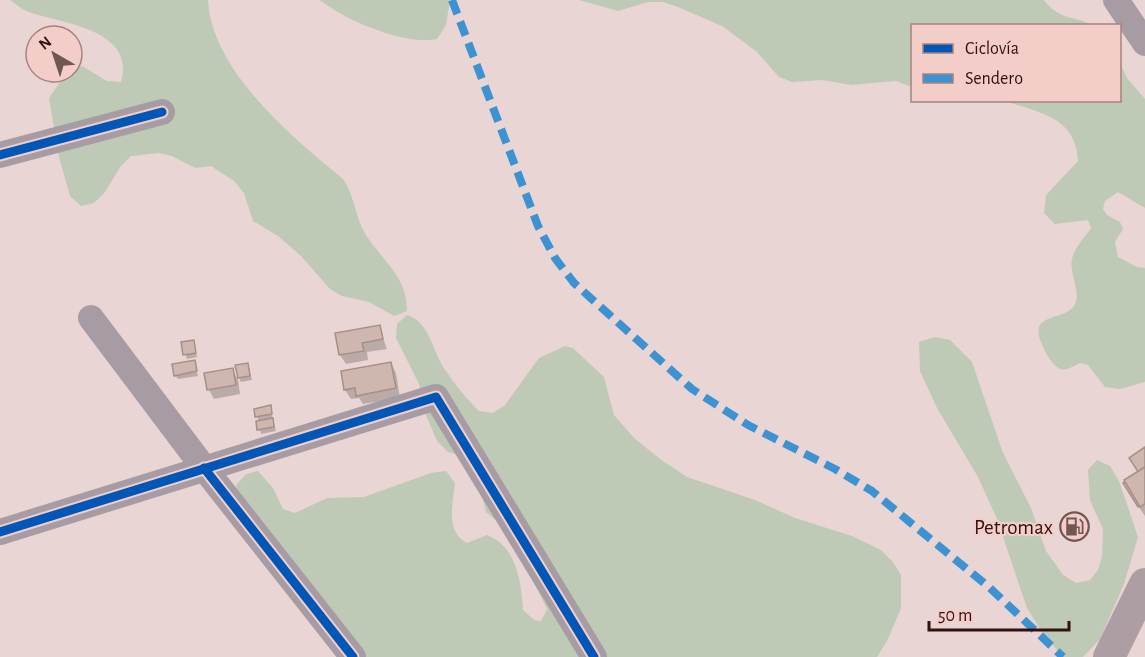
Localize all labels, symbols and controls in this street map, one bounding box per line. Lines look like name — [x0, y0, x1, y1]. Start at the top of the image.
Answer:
north arrow — [24, 24, 84, 84]
legend — [911, 24, 1121, 102]
text: N — [36, 33, 55, 53]
text: Ciclovía — [965, 40, 1019, 58]
text: Sendero — [965, 70, 1023, 88]
fuel station icon: Petromax — [1058, 511, 1090, 543]
place label: Petromax — [974, 517, 1053, 538]
scale bar — [929, 594, 1068, 632]
text: 50 m — [938, 607, 972, 625]

